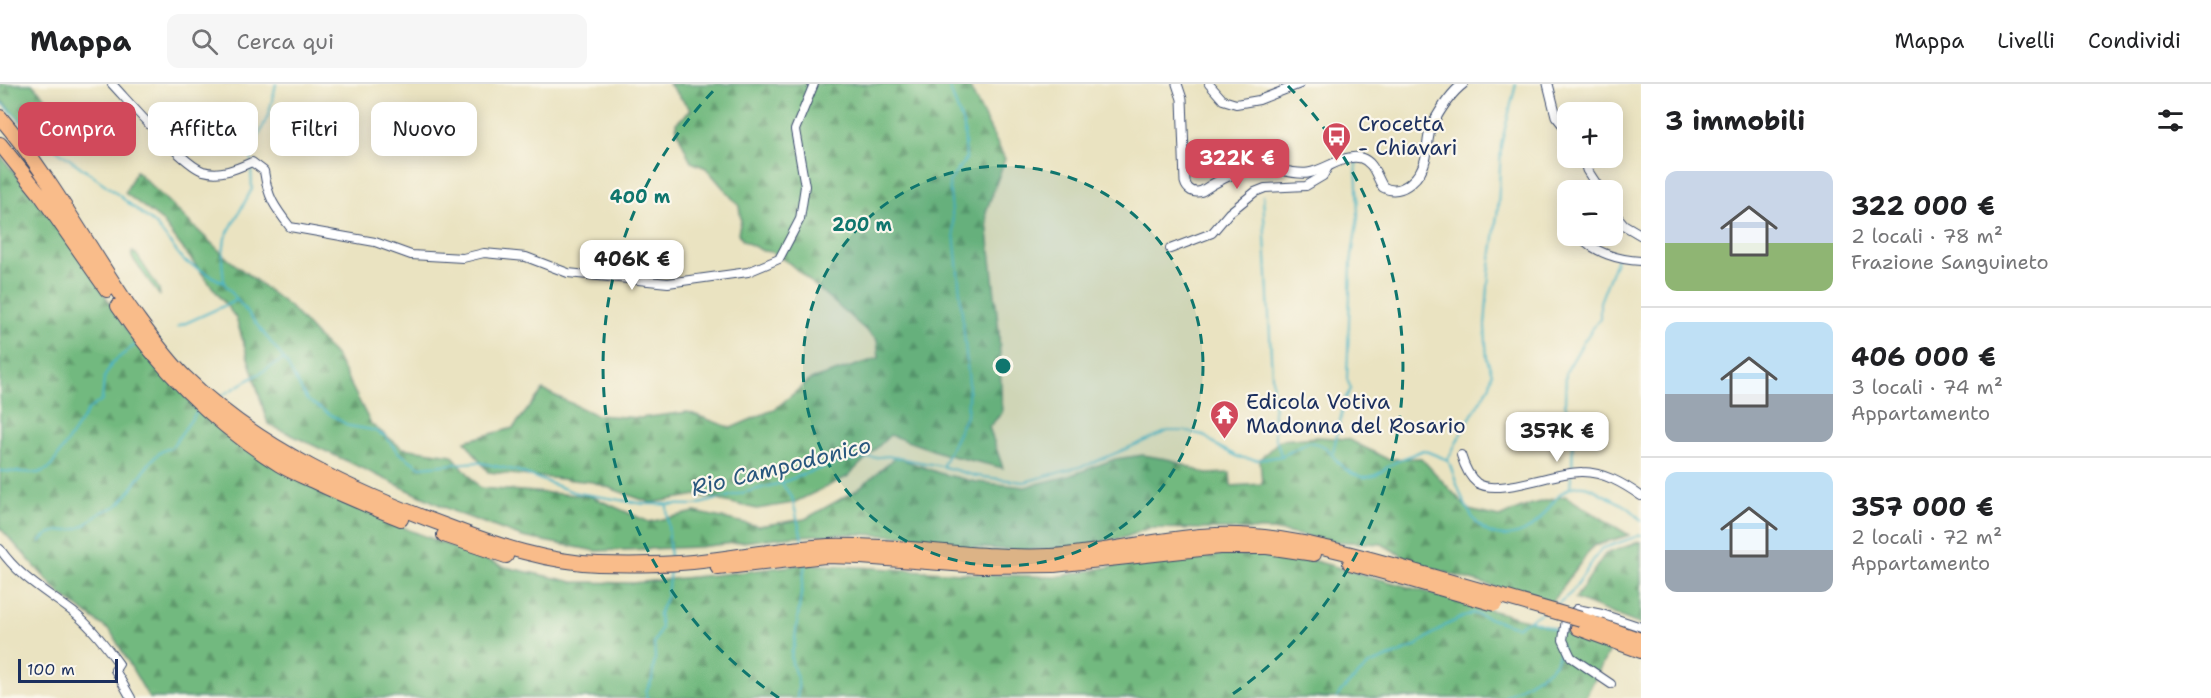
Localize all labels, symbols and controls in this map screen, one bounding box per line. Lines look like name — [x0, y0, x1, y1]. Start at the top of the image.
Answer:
search box — [167, 14, 587, 68]
text: Mappa — [30, 22, 131, 60]
icon: search — [188, 25, 221, 58]
text: Cerca qui — [236, 27, 334, 56]
text: Mappa — [1894, 27, 1964, 55]
text: Livelli — [1997, 27, 2055, 55]
text: Condividi — [2088, 27, 2181, 55]
chip: Compra — [18, 102, 136, 156]
chip: Affitta — [148, 102, 258, 156]
chip: Filtri — [270, 102, 359, 156]
chip: Nuovo — [371, 102, 477, 156]
map controls — [1557, 102, 1623, 246]
button: + — [1557, 102, 1623, 168]
text: 3 immobili — [1665, 103, 1805, 138]
icon: filters — [2154, 104, 2187, 137]
place label: Crocetta - Chiavari — [1358, 110, 1457, 162]
bus stop icon: Crocetta - Chiavari — [1321, 120, 1353, 162]
pin: 322K € — [1188, 139, 1286, 190]
text: 322K € — [1199, 145, 1275, 171]
button: − — [1557, 180, 1623, 246]
text: 400 m — [610, 185, 671, 209]
text: 322 000 € — [1851, 188, 1995, 223]
icon: home — [1713, 195, 1785, 267]
text: 200 m — [832, 213, 893, 237]
text: 2 locali · 78 m² — [1851, 223, 2003, 249]
pin: 406K € — [583, 240, 681, 291]
text: 406K € — [594, 246, 670, 272]
text: Frazione Sanguineto — [1851, 249, 2049, 275]
text: 406 000 € — [1851, 339, 1996, 374]
icon: home — [1713, 346, 1785, 418]
centre of rings — [993, 356, 1013, 376]
text: 3 locali · 74 m² — [1851, 374, 2003, 400]
place label: Edicola Votiva Madonna del Rosario — [1246, 388, 1466, 440]
temple icon: Edicola Votiva Madonna del Rosario — [1209, 398, 1241, 440]
text: Appartamento — [1851, 400, 1990, 426]
pin: 357K € — [1508, 412, 1606, 463]
text: 357K € — [1520, 418, 1594, 444]
water label: Rio Campodonico — [688, 430, 874, 503]
text: 357 000 € — [1851, 489, 1994, 524]
icon: home — [1713, 496, 1785, 568]
text: 2 locali · 72 m² — [1851, 524, 2002, 550]
text: Appartamento — [1851, 550, 1990, 576]
scale bar — [18, 656, 118, 684]
text: 100 m — [27, 659, 75, 680]

